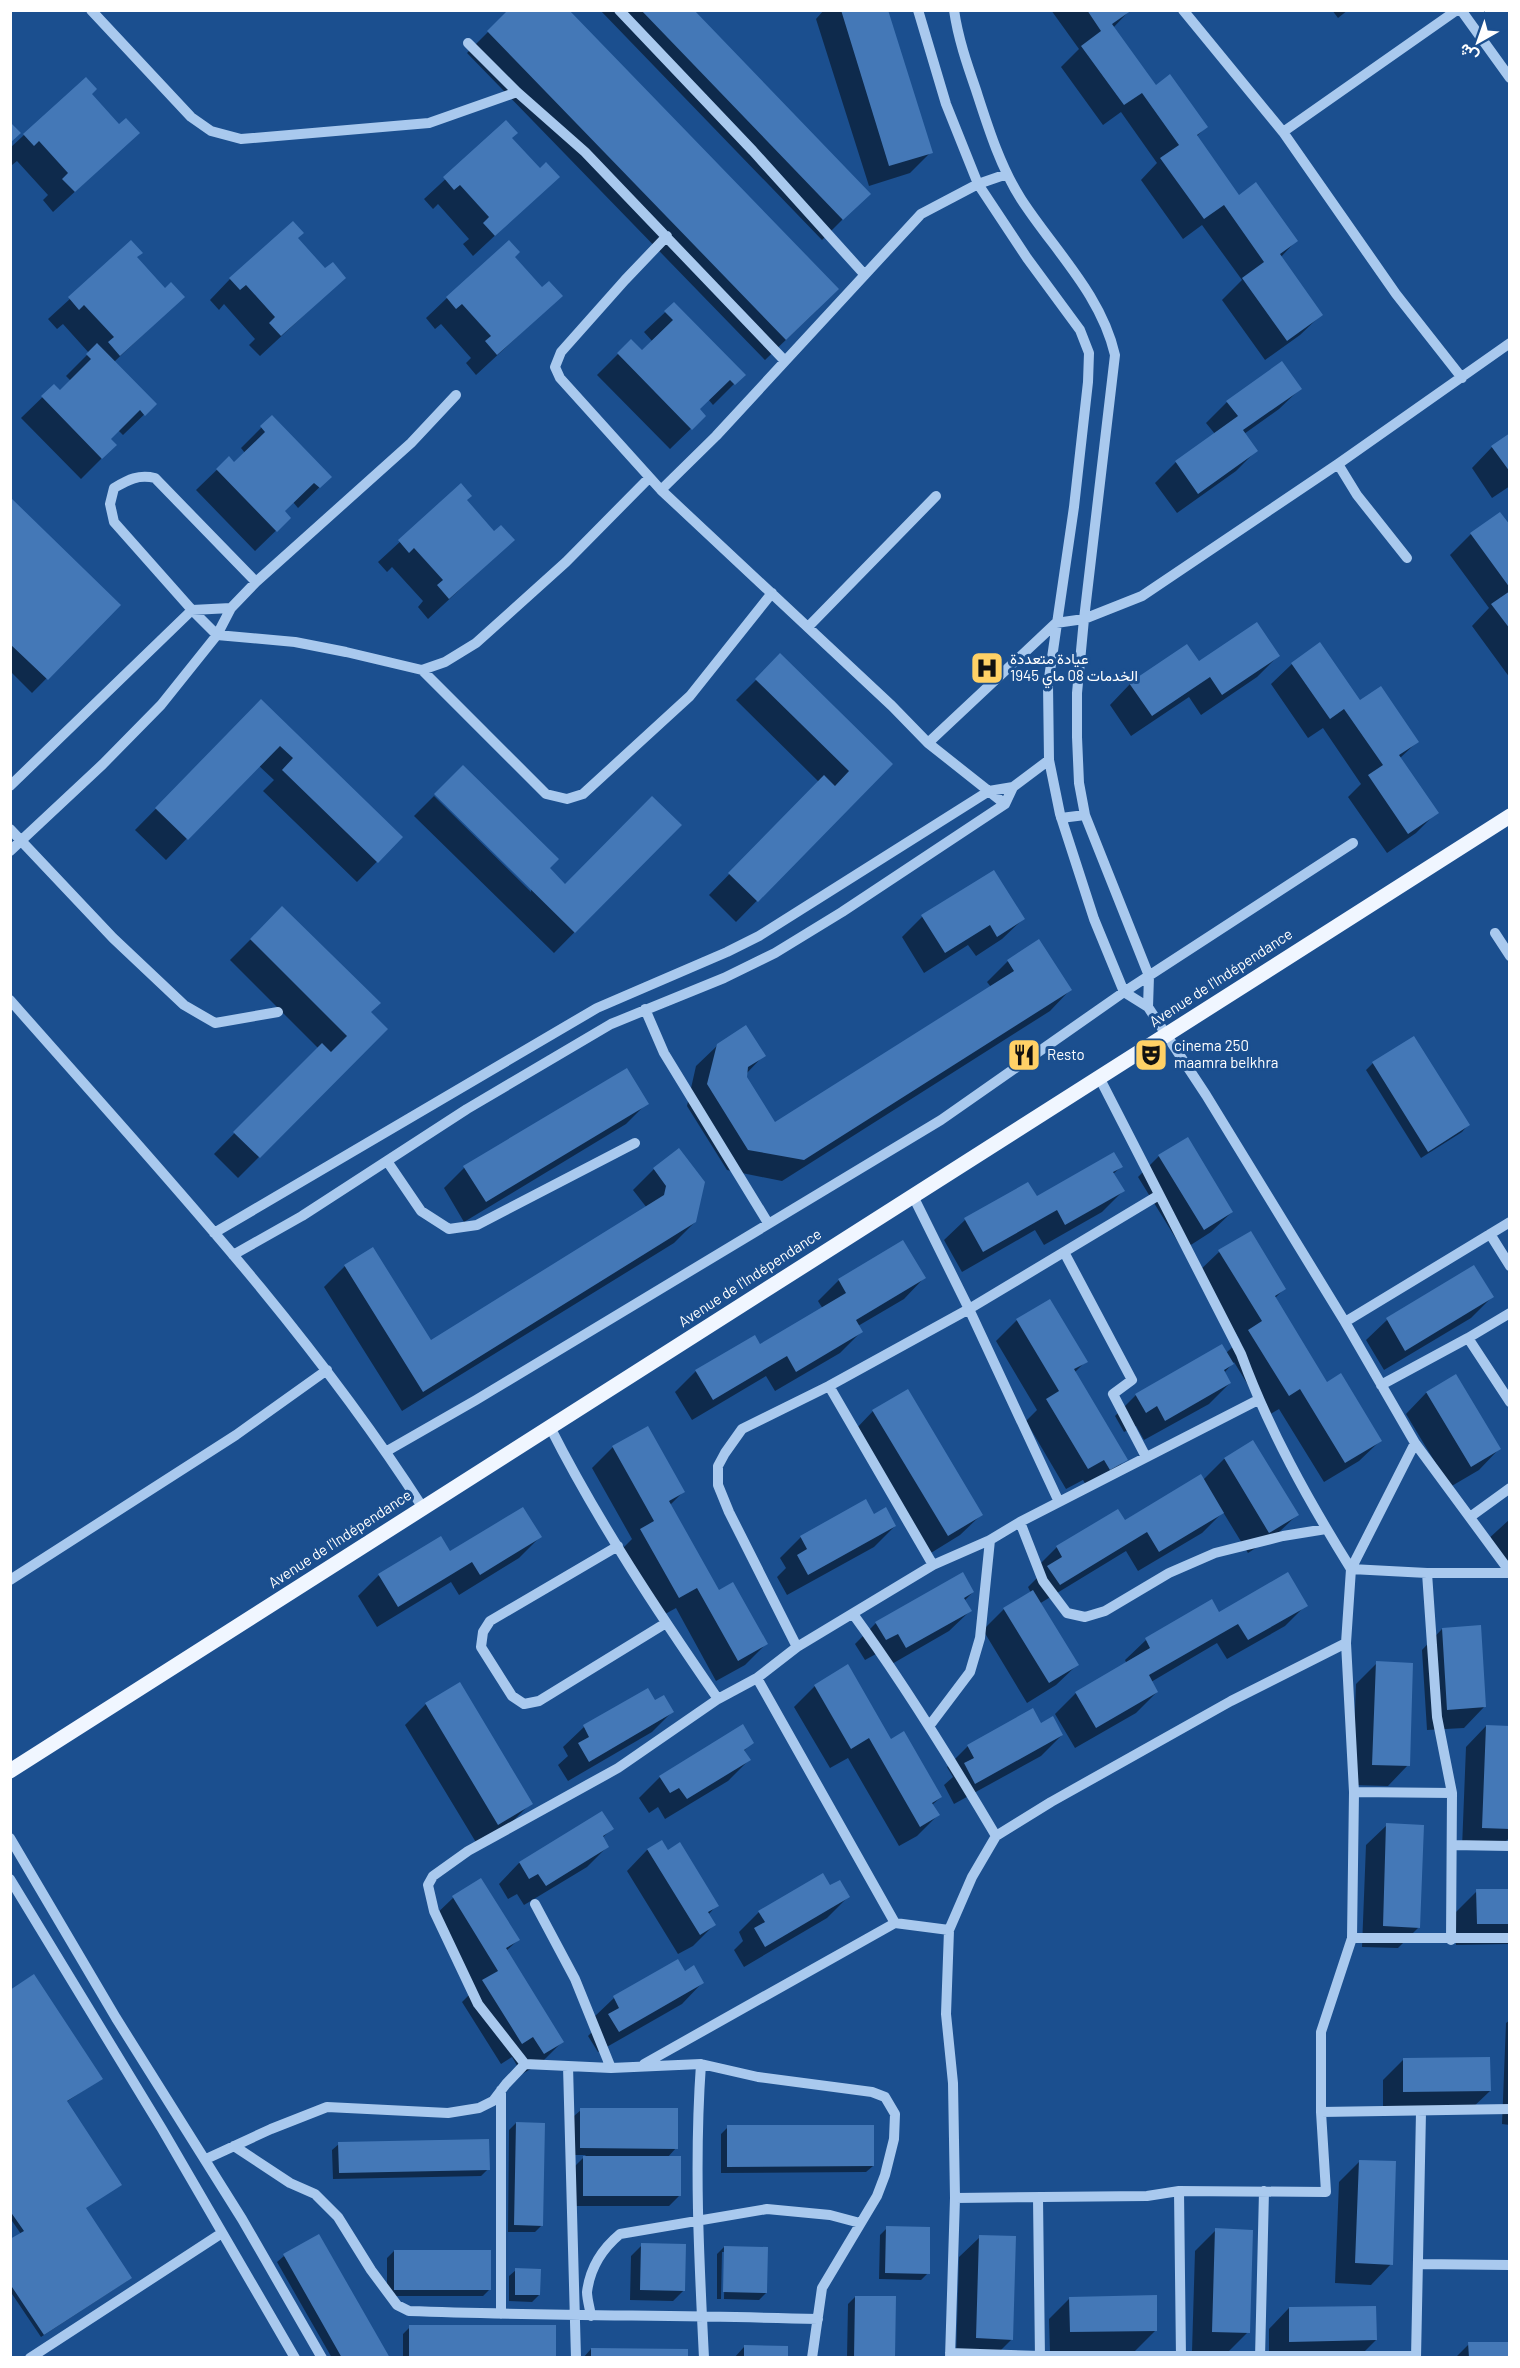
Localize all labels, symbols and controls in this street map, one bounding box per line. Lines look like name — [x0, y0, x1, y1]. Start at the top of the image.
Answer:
north arrow — [1448, 12, 1508, 72]
text: ش — [1455, 40, 1482, 67]
place label: عيادة متعددة الخدمات 08 ماي 1945 — [1010, 649, 1138, 689]
hospital icon: عيادة متعددة الخدمات 08 ماي 1945 — [969, 650, 1005, 686]
street label: Avenue de l'Indépendance — [1145, 924, 1295, 1030]
place label: cinema 250 maamra belkhra — [1174, 1036, 1278, 1071]
restaurant icon: Resto — [1006, 1037, 1042, 1073]
theatre icon: cinema 250 maamra belkhra — [1133, 1037, 1169, 1073]
place label: Resto — [1047, 1045, 1085, 1063]
street label: Avenue de l'Indépendance — [674, 1224, 824, 1330]
street label: Avenue de l'Indépendance — [264, 1485, 414, 1591]

